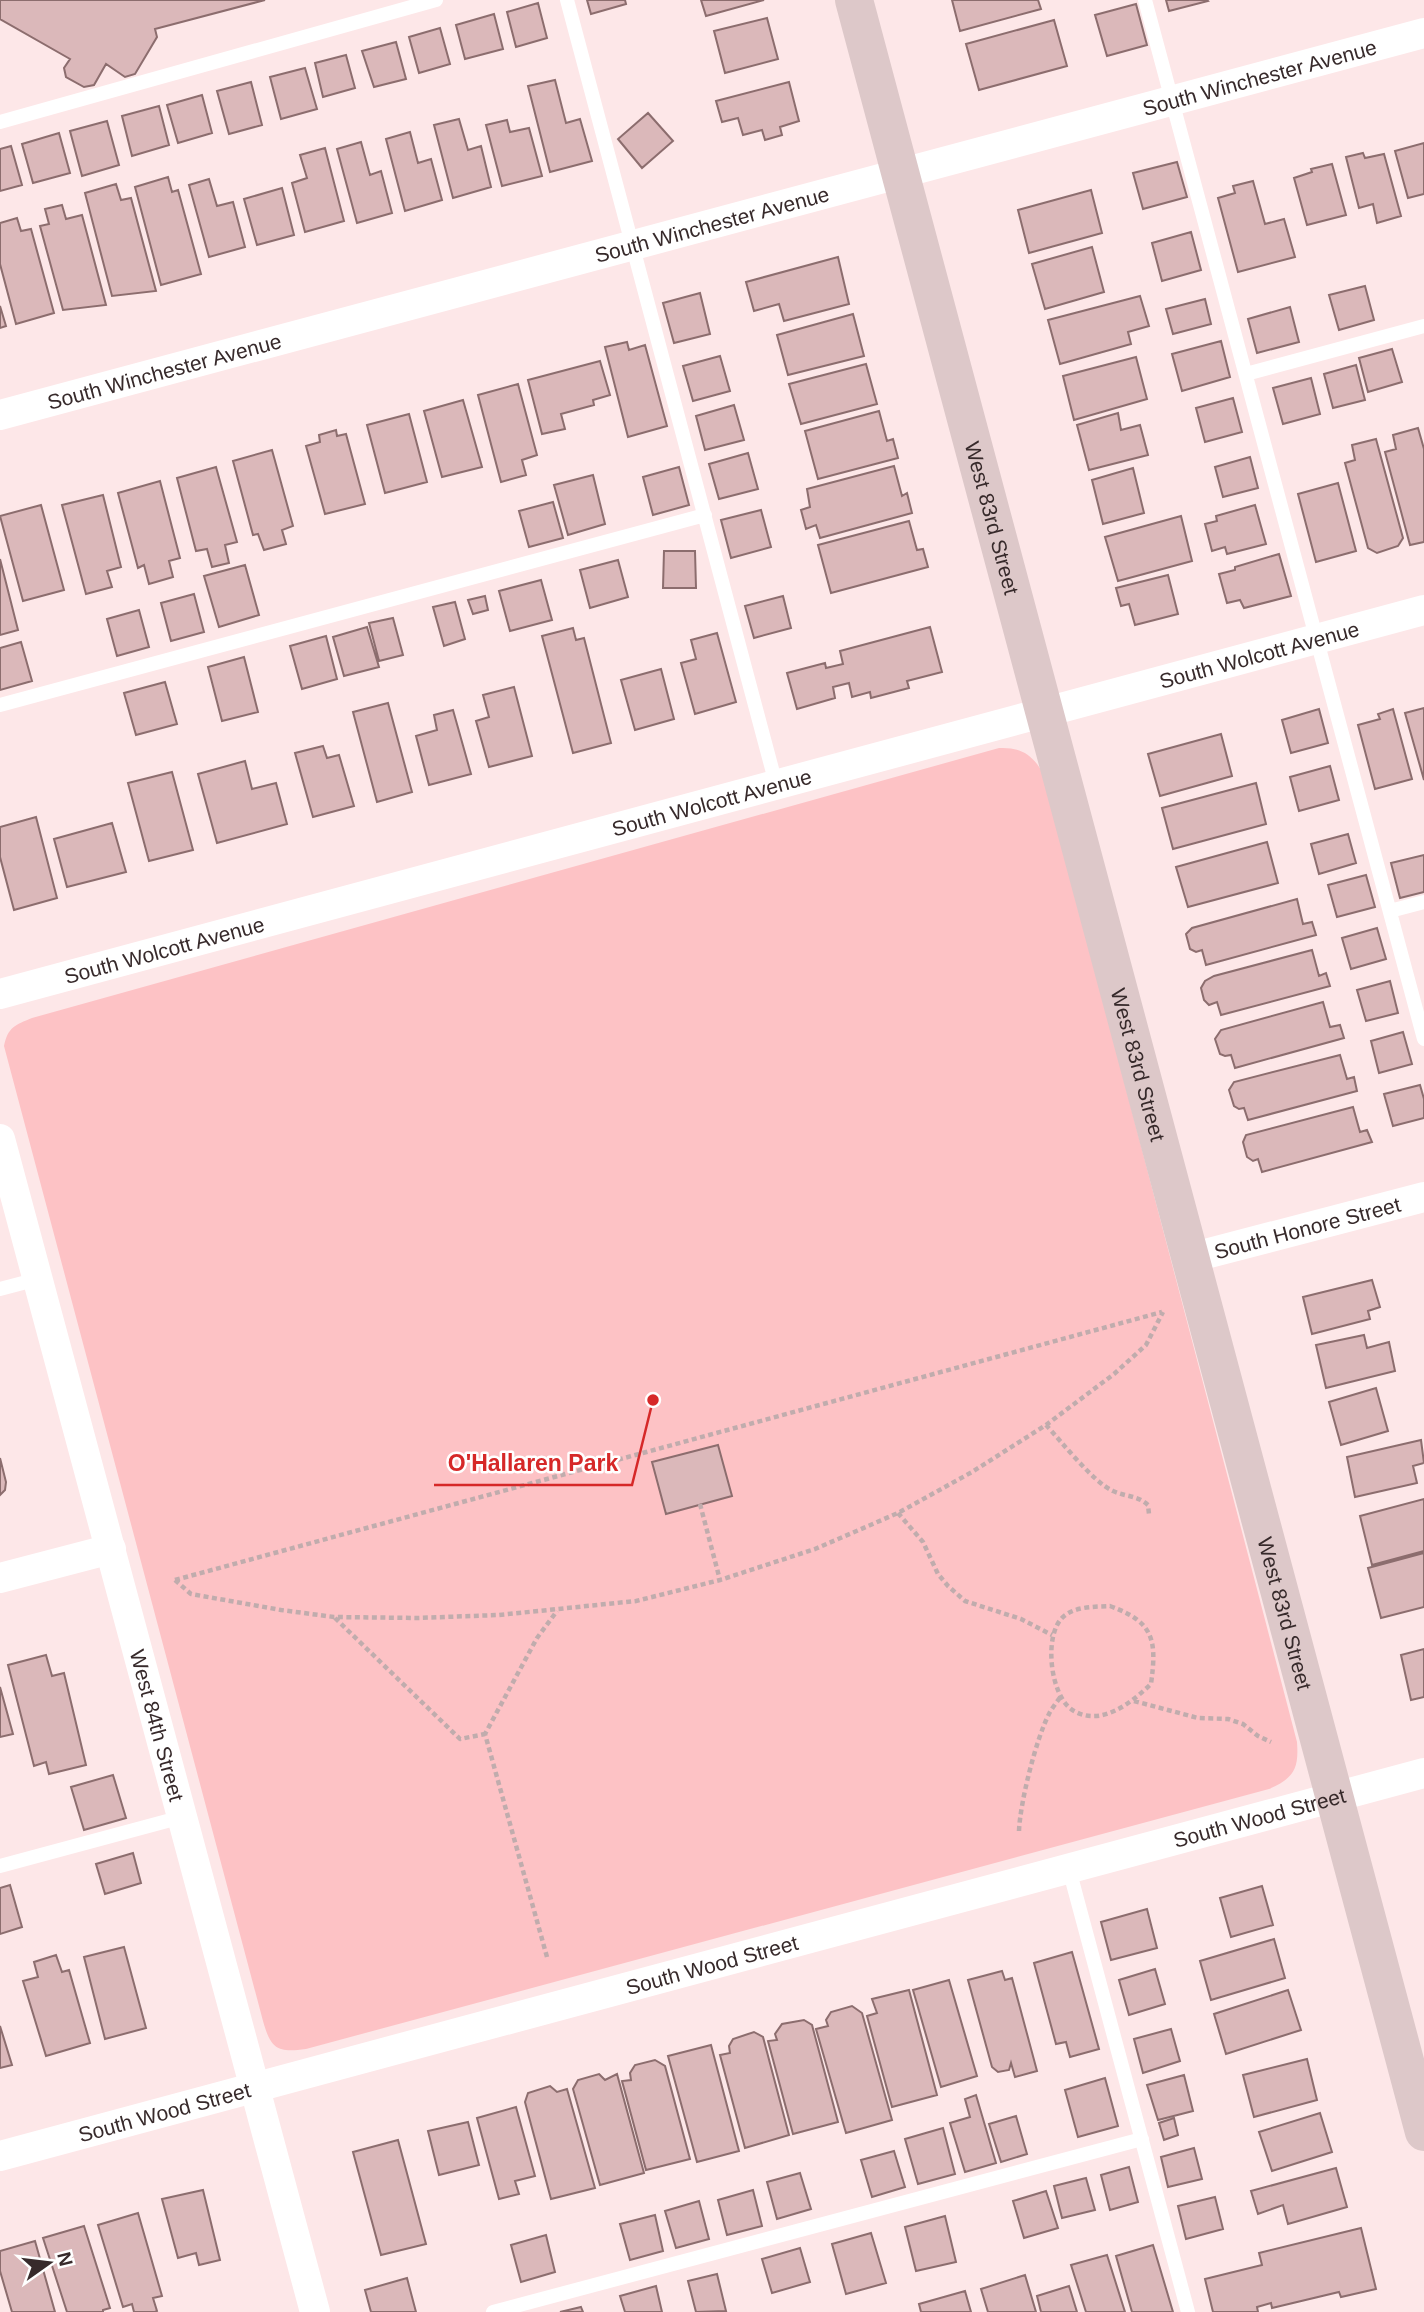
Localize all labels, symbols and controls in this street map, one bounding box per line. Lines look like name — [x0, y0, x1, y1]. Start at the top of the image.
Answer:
street label: South Winchester Avenue — [1140, 35, 1379, 120]
street label: South Winchester Avenue — [592, 182, 831, 266]
street label: South Winchester Avenue — [45, 329, 284, 413]
street label: West 83rd Street — [961, 439, 1024, 597]
street label: South Wolcott Avenue — [1157, 617, 1361, 692]
street label: South Wolcott Avenue — [609, 764, 814, 840]
street label: South Wolcott Avenue — [62, 912, 267, 988]
street label: West 83rd Street — [1107, 986, 1170, 1144]
street label: South Honore Street — [1211, 1192, 1403, 1263]
callout: O'Hallaren Park — [434, 1441, 632, 1485]
text: O'Hallaren Park — [448, 1450, 618, 1476]
street label: West 83rd Street — [1254, 1534, 1317, 1692]
street label: West 84th Street — [126, 1647, 189, 1804]
street label: South Wood Street — [1171, 1783, 1348, 1851]
street label: South Wood Street — [623, 1930, 800, 1999]
street label: South Wood Street — [76, 2078, 253, 2146]
north arrow — [14, 2228, 84, 2298]
text: N — [53, 2250, 77, 2268]

